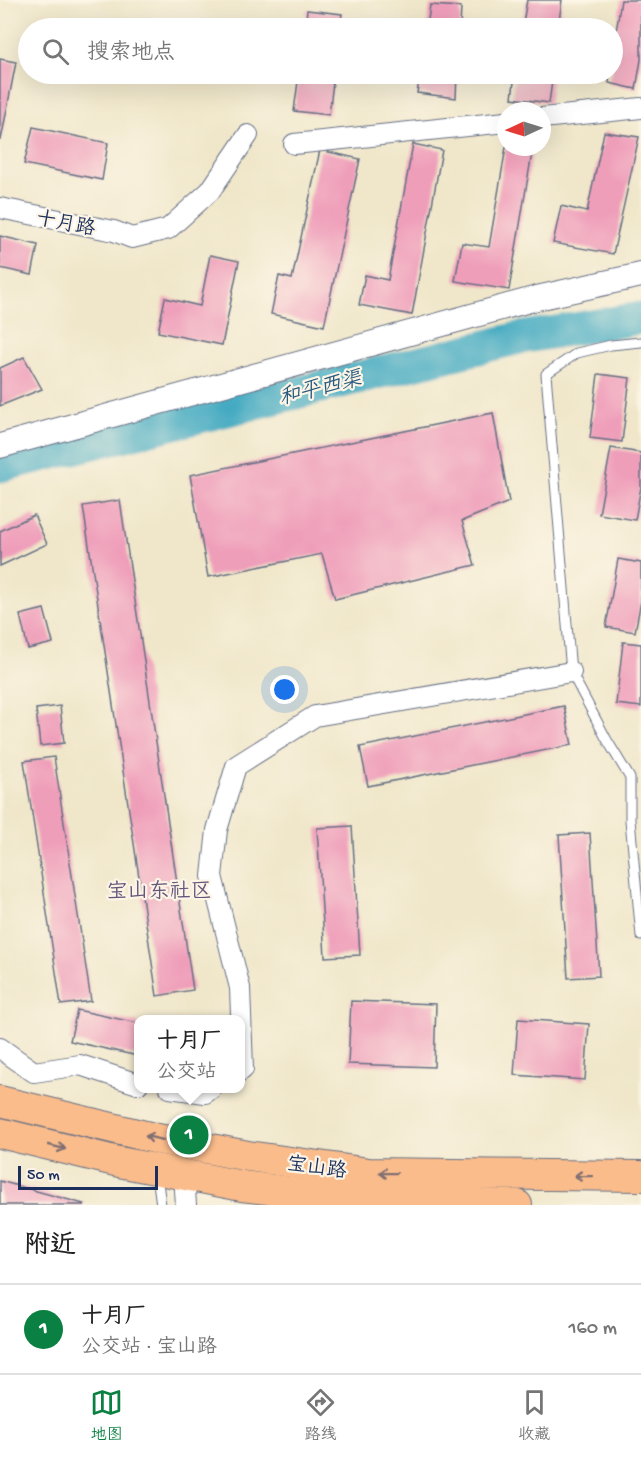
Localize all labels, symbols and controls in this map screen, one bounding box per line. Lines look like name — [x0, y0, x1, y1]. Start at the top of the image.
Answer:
search box — [18, 18, 623, 84]
icon: search — [39, 35, 72, 68]
text: 搜索地点 — [87, 41, 175, 67]
north arrow — [497, 102, 551, 156]
street label: 十月路 — [34, 206, 98, 243]
water label: 和平西渠 — [277, 367, 367, 413]
your location — [270, 675, 299, 704]
district label: 宝山东社区 — [107, 879, 212, 906]
popup — [134, 1015, 245, 1093]
text: 十月厂 — [156, 1030, 223, 1056]
text: 公交站 — [156, 1062, 216, 1085]
pin: 1 — [170, 1112, 208, 1158]
one-way arrow — [144, 1131, 163, 1143]
one-way arrow — [47, 1142, 66, 1154]
street label: 宝山路 — [285, 1152, 349, 1185]
scale bar — [18, 1163, 158, 1190]
text: 50 m — [27, 1167, 60, 1186]
one-way arrow — [378, 1168, 398, 1179]
one-way arrow — [573, 1170, 593, 1182]
text: 附近 — [24, 1232, 76, 1263]
text: 十月厂 — [81, 1305, 147, 1331]
text: 1 — [39, 1318, 48, 1341]
text: 160 m — [568, 1318, 617, 1341]
text: 公交站 · 宝山路 — [81, 1337, 217, 1360]
tab: 地图 — [90, 1386, 123, 1446]
tab: 路线 — [304, 1386, 337, 1446]
tab: 收藏 — [518, 1386, 551, 1446]

